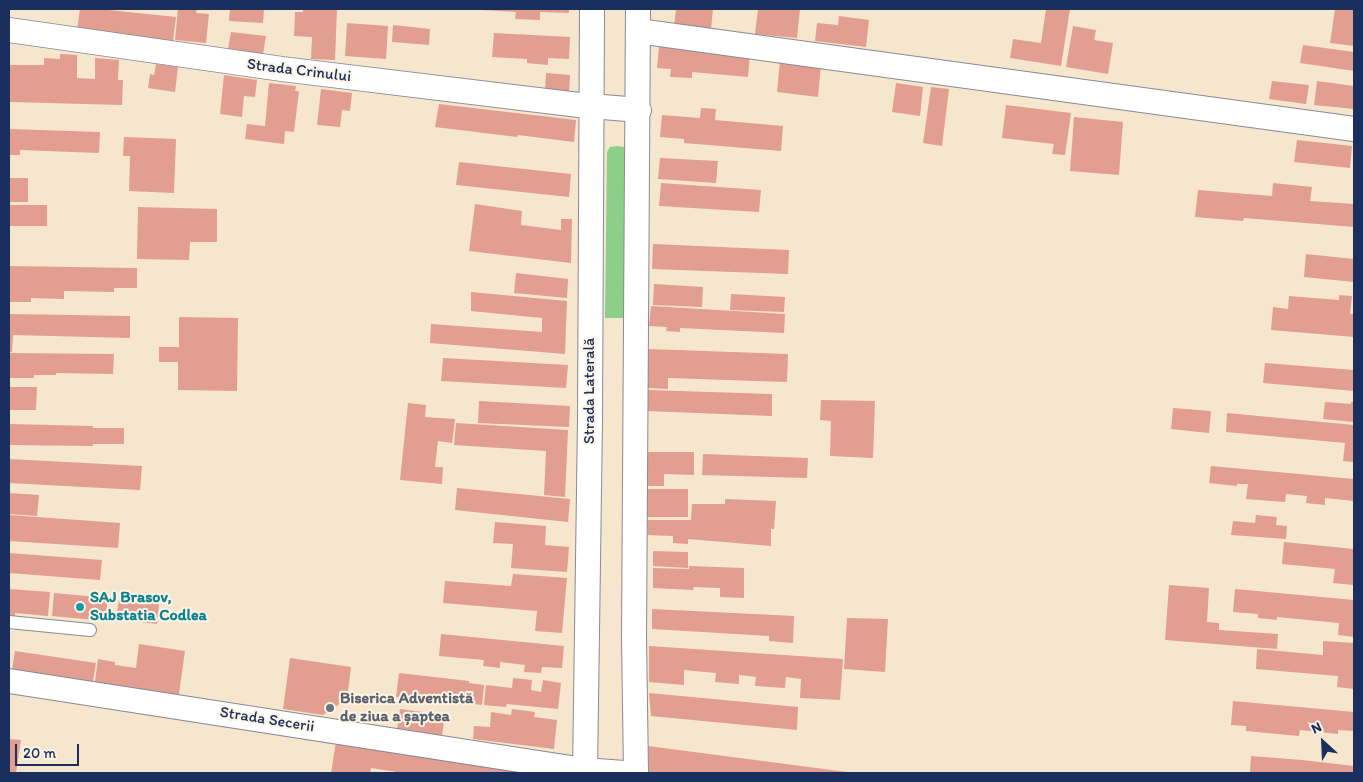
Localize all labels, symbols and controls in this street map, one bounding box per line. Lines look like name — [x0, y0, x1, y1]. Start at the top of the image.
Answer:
street label: Strada Crinului — [246, 55, 352, 87]
street label: Strada Laterală — [580, 338, 600, 444]
place label: SAJ Brasov, Substatia Codlea — [90, 588, 207, 626]
marker: SAJ Brasov, Substatia Codlea — [74, 601, 86, 613]
place label: Biserica Adventistă de ziua a șaptea — [340, 689, 473, 727]
marker: Biserica Adventistă de ziua a șaptea — [324, 702, 336, 714]
street label: Strada Secerii — [218, 703, 316, 737]
north arrow — [1298, 717, 1348, 767]
text: N — [1309, 718, 1324, 738]
scale bar — [18, 734, 81, 766]
text: 20 m — [23, 744, 56, 762]

